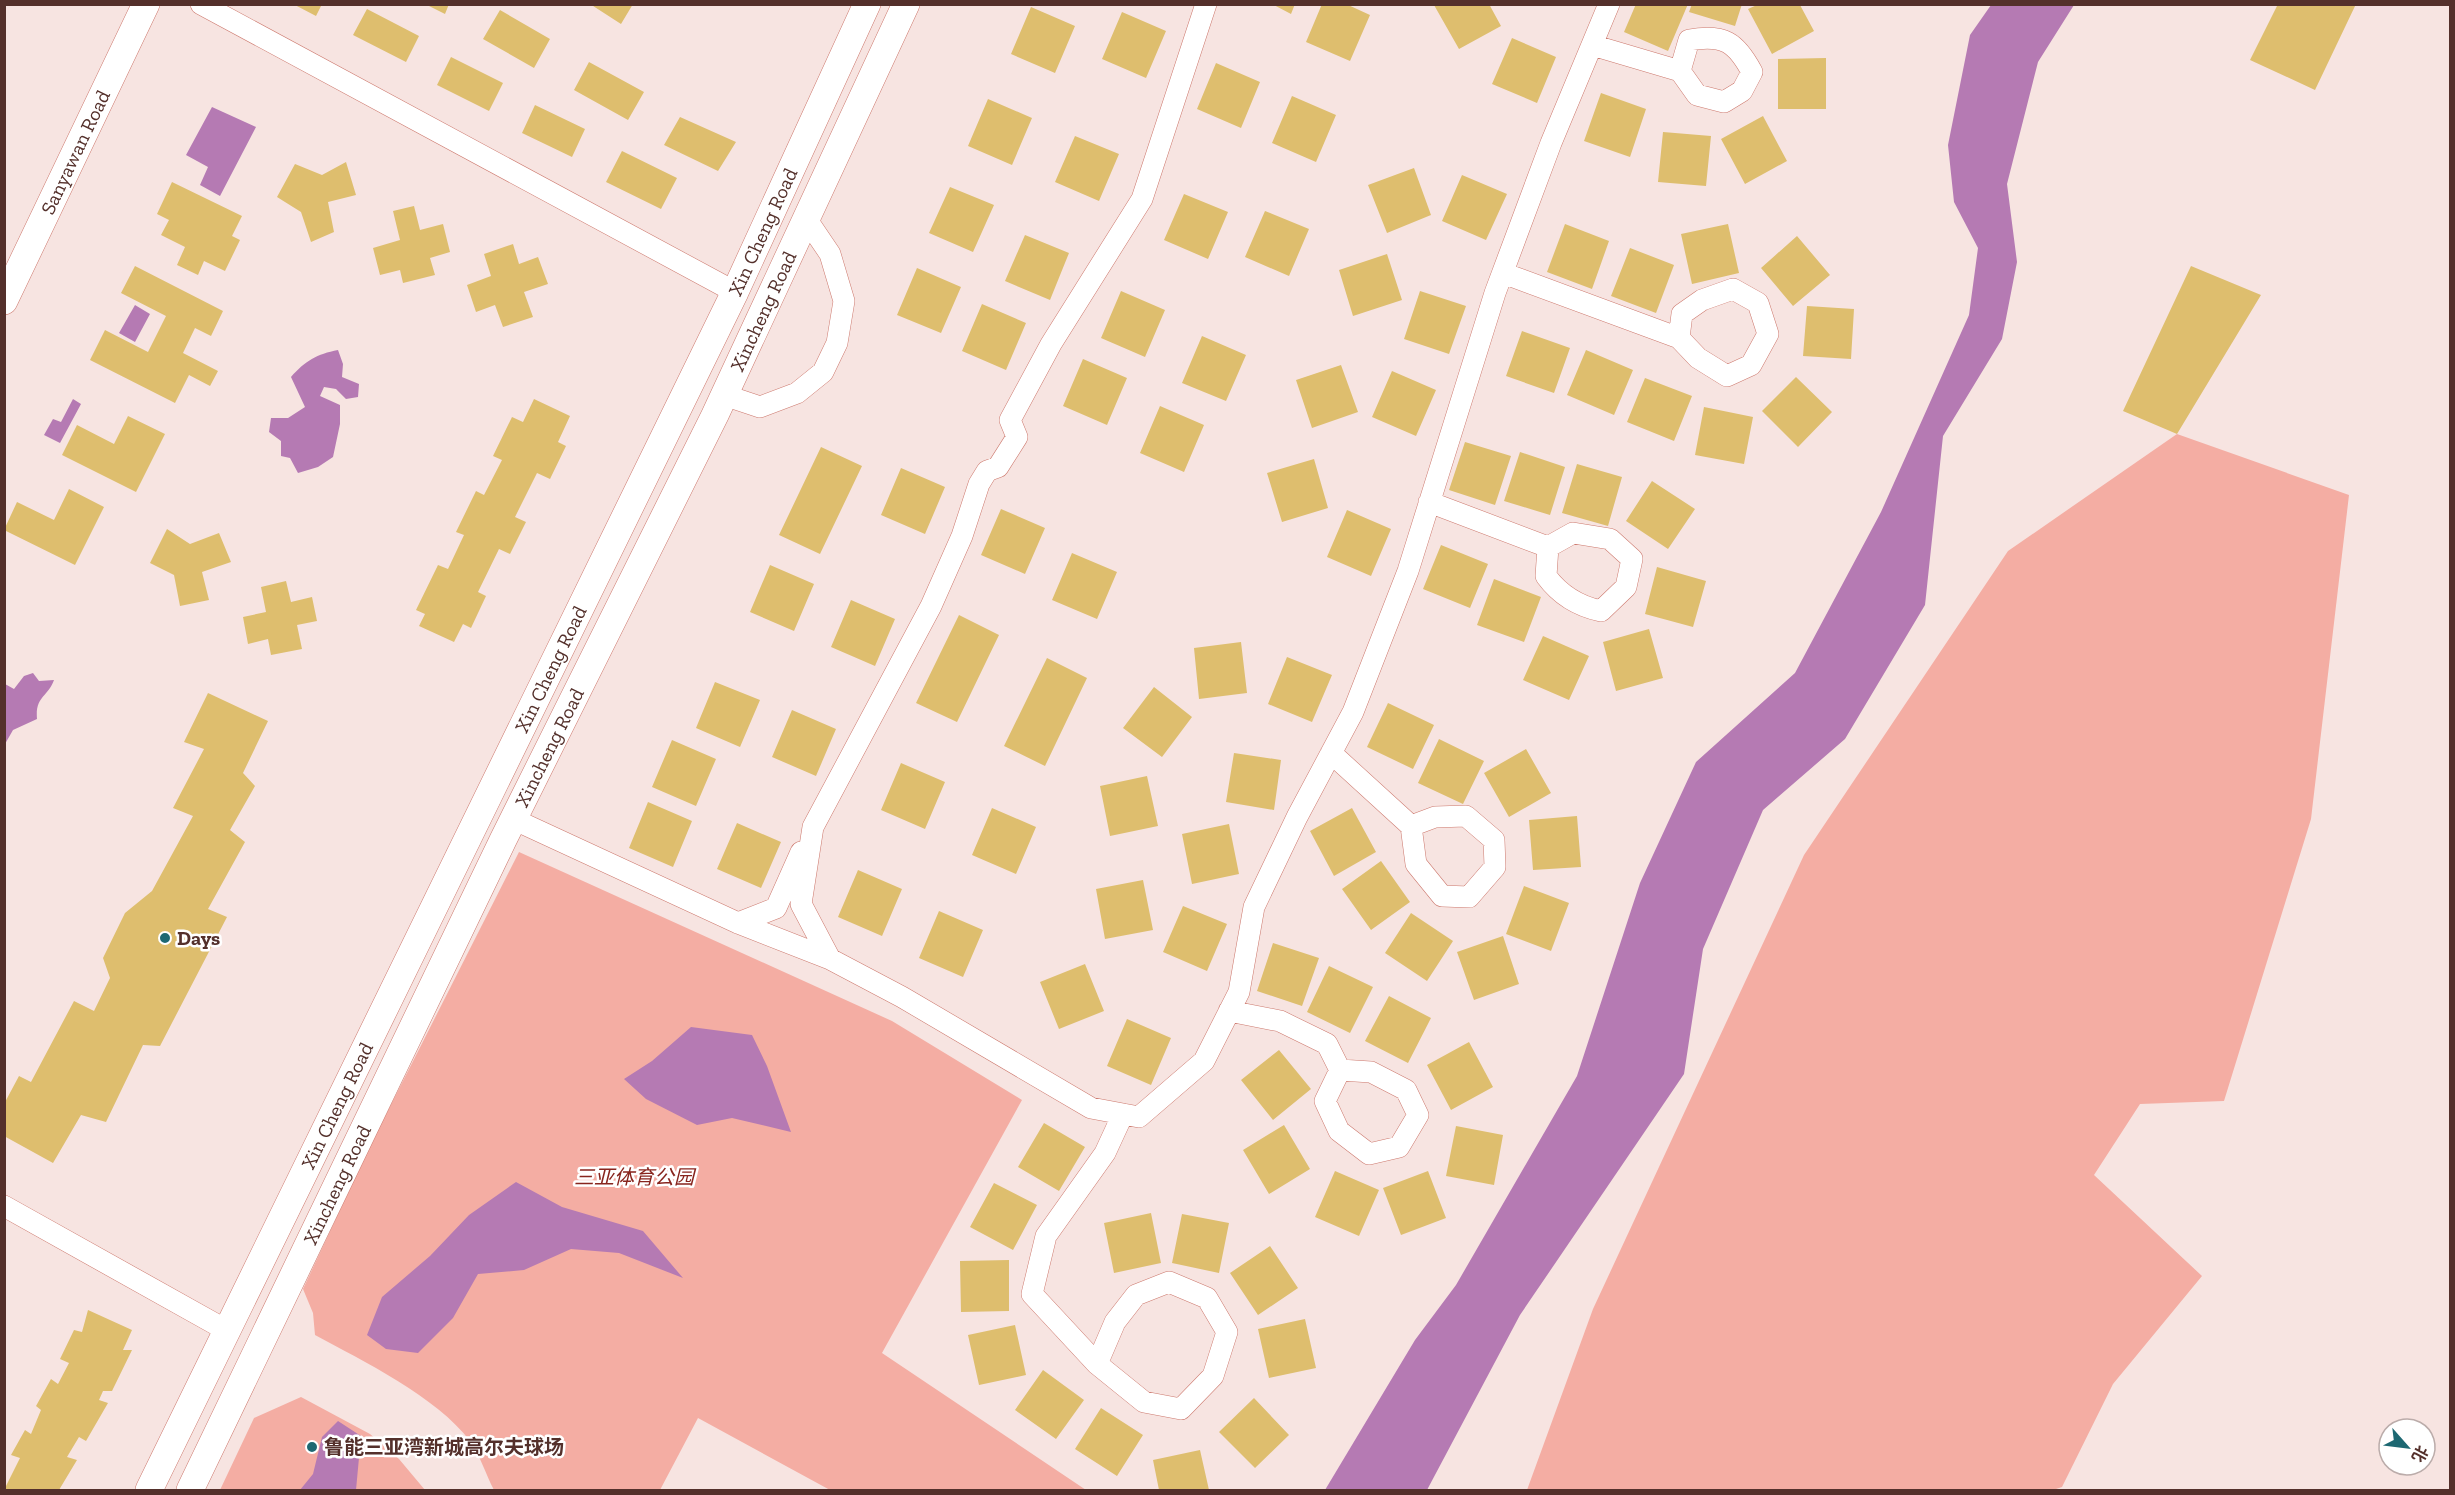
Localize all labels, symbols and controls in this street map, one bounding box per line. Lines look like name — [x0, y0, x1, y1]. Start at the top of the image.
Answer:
street label: Sanyawan Road — [35, 86, 115, 218]
street label: Xin Cheng Road — [723, 164, 802, 299]
street label: Xincheng Road — [725, 247, 802, 375]
street label: Xin Cheng Road — [510, 602, 592, 736]
street label: Xincheng Road — [510, 684, 589, 811]
place label: Days — [177, 926, 220, 950]
marker: Days — [158, 931, 172, 945]
street label: Xin Cheng Road — [296, 1038, 378, 1173]
street label: Xincheng Road — [298, 1121, 376, 1248]
park label: 三亚体育公园 — [574, 1165, 697, 1189]
north arrow — [2377, 1417, 2437, 1477]
place label: 鲁能三亚湾新城高尔夫球场 — [324, 1435, 564, 1459]
marker: 鲁能三亚湾新城高尔夫球场 — [305, 1440, 319, 1454]
text: 北 — [2408, 1442, 2432, 1465]

